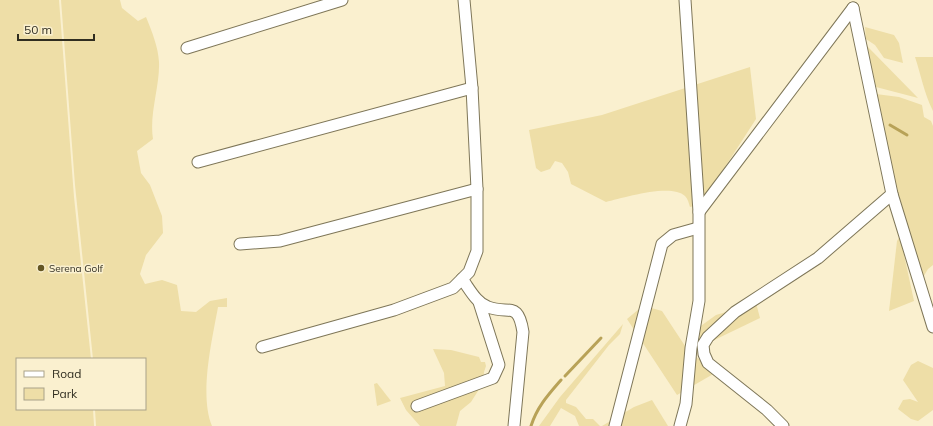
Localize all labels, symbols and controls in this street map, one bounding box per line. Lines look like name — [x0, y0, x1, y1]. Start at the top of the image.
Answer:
scale bar — [18, 16, 94, 42]
text: 50 m — [24, 22, 52, 37]
place label: Serena Golf — [49, 262, 104, 275]
marker: Serena Golf — [36, 263, 46, 273]
legend — [16, 358, 146, 410]
text: Road — [52, 366, 81, 381]
text: Park — [52, 386, 78, 401]

